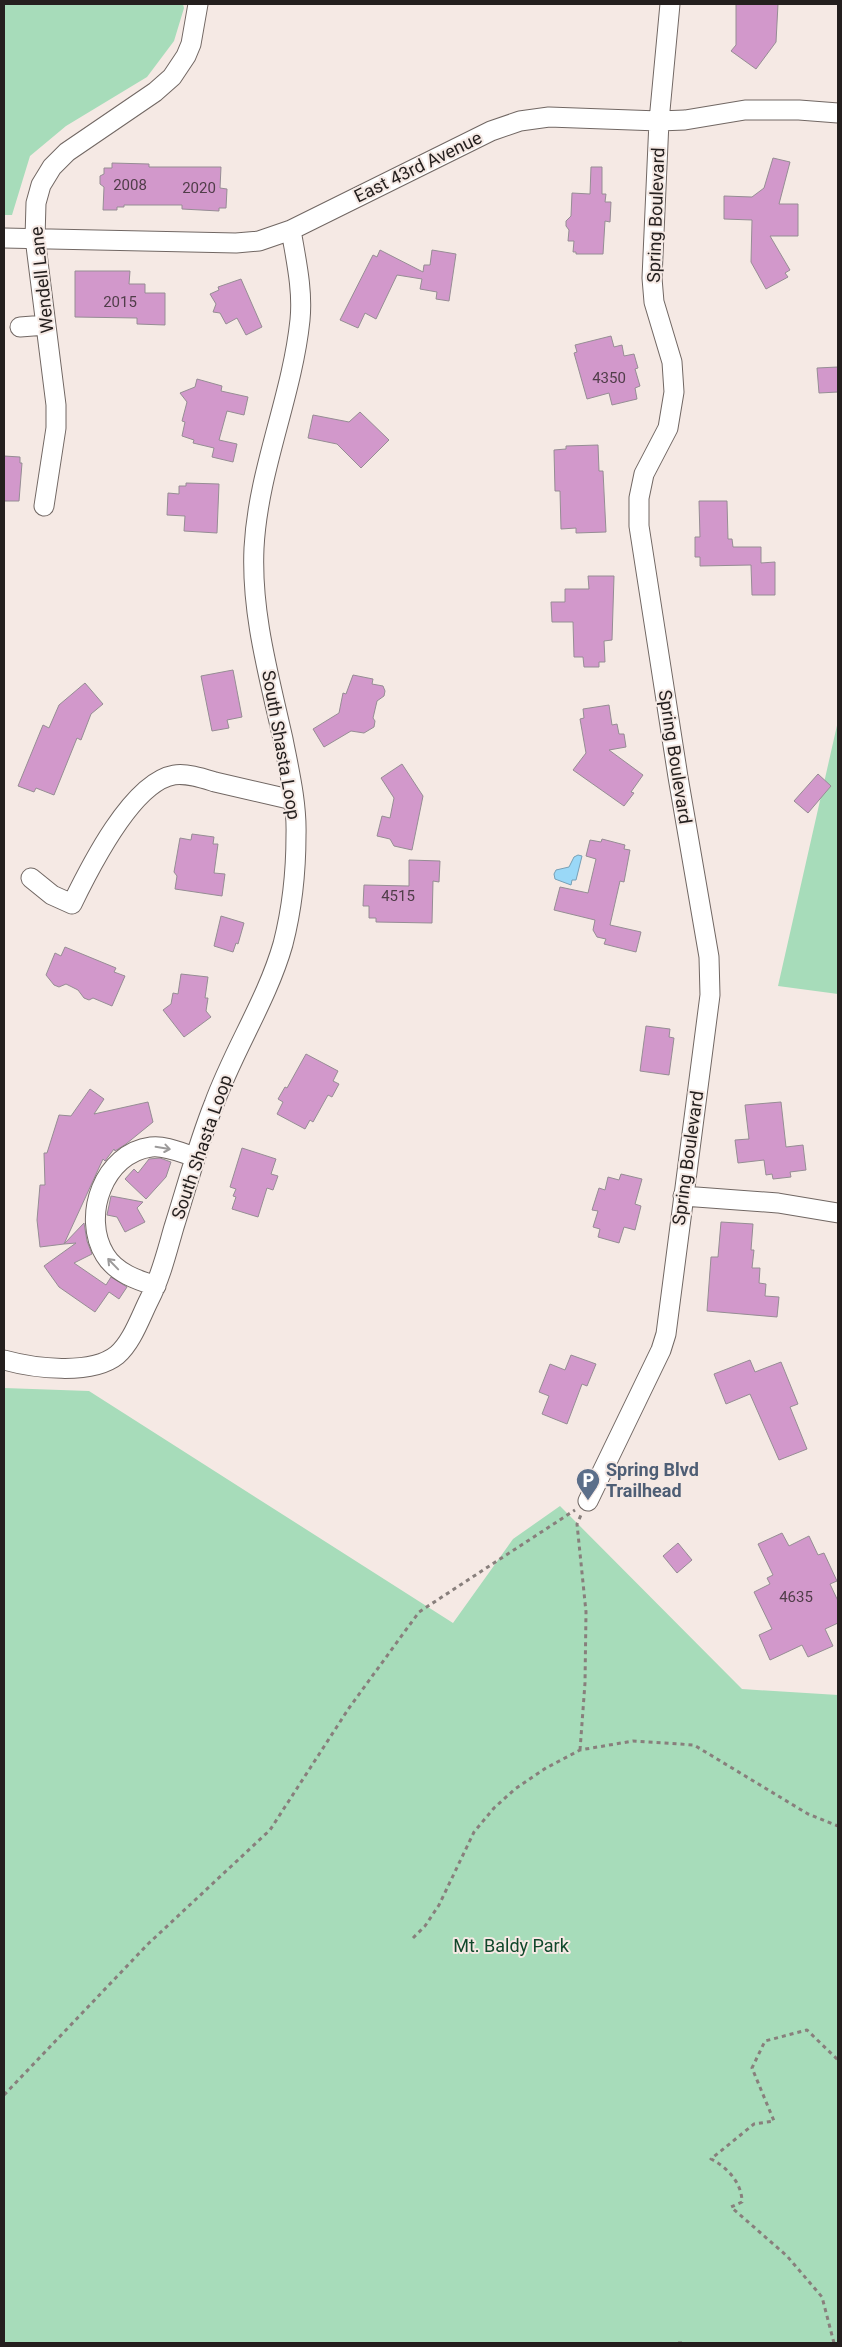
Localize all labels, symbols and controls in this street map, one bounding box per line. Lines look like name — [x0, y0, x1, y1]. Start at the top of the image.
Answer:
street label: East 43rd Avenue — [351, 127, 485, 207]
street label: Spring Boulevard — [643, 147, 668, 283]
house number: 2008 — [113, 176, 147, 194]
house number: 2020 — [182, 179, 216, 197]
street label: Wendell Lane — [25, 226, 58, 334]
house number: 2015 — [103, 293, 137, 311]
house number: 4350 — [592, 369, 626, 387]
street label: South Shasta Loop — [258, 669, 305, 821]
street label: Spring Boulevard — [655, 688, 696, 825]
house number: 4515 — [381, 887, 415, 905]
street label: South Shasta Loop — [167, 1072, 236, 1222]
street label: Spring Boulevard — [668, 1089, 707, 1226]
one-way arrow — [155, 1144, 171, 1154]
one-way arrow — [108, 1259, 120, 1271]
place label: Spring Blvd Trailhead — [606, 1459, 699, 1501]
parking icon: Spring Blvd Trailhead — [575, 1467, 601, 1501]
house number: 4635 — [779, 1588, 813, 1606]
park label: Mt. Baldy Park — [453, 1935, 570, 1956]

